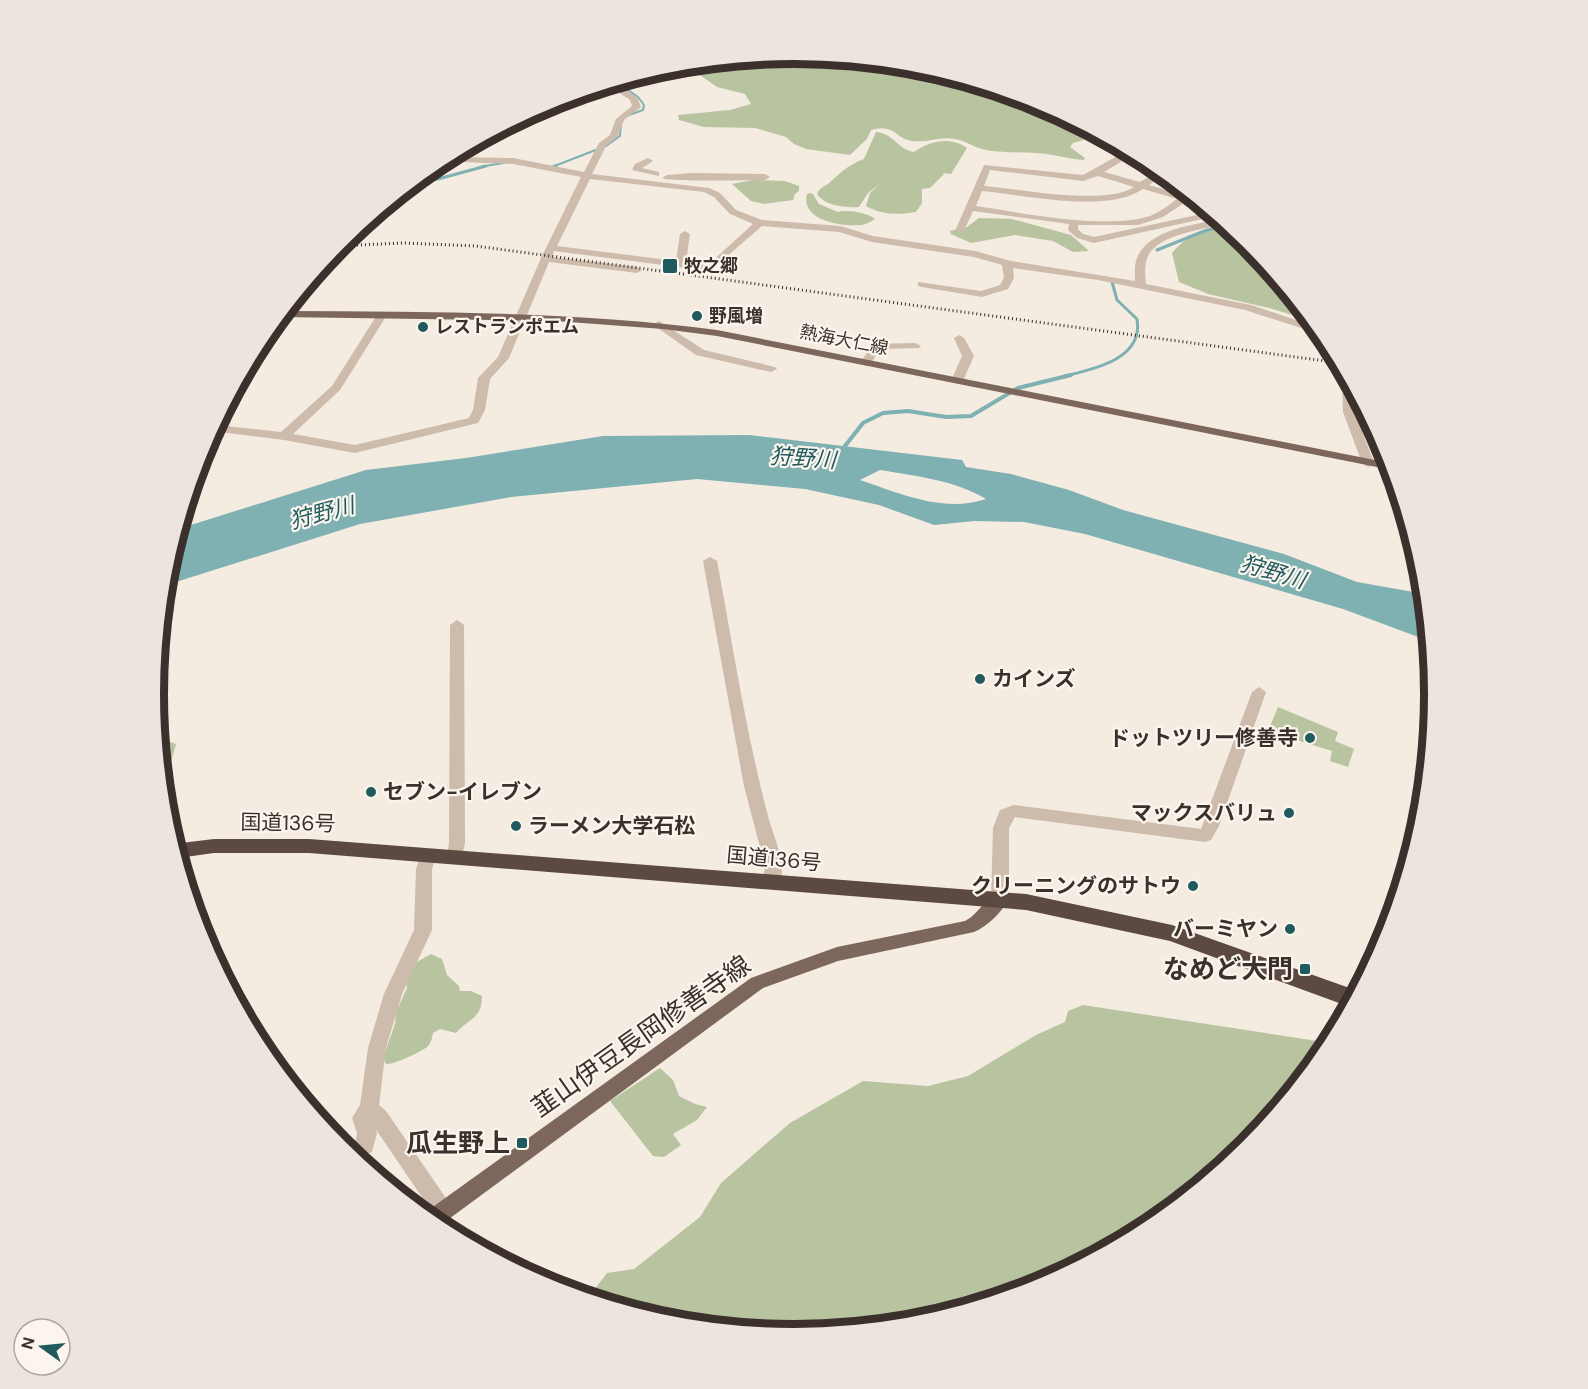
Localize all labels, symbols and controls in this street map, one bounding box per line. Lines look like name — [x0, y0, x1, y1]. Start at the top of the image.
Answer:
place label: 牧之郷 — [684, 254, 738, 278]
marker: 牧之郷 — [661, 257, 679, 275]
place label: 野風増 — [709, 304, 763, 328]
marker: 野風増 — [690, 309, 704, 323]
place label: レストランポエム — [435, 315, 579, 339]
marker: レストランポエム — [416, 320, 430, 334]
street label: 熱海大仁線 — [798, 320, 890, 360]
water label: 狩野川 — [769, 441, 839, 475]
water label: 狩野川 — [286, 490, 360, 536]
water label: 狩野川 — [1237, 549, 1311, 596]
place label: カインズ — [992, 665, 1076, 693]
marker: カインズ — [973, 672, 987, 686]
place label: ドットツリー修善寺 — [1109, 724, 1298, 752]
marker: ドットツリー修善寺 — [1303, 731, 1317, 745]
place label: セブン-イレブン — [383, 778, 542, 806]
marker: セブン-イレブン — [364, 785, 378, 799]
place label: マックスバリュ — [1131, 799, 1277, 827]
marker: マックスバリュ — [1282, 806, 1296, 820]
street label: 国道136号 — [240, 808, 336, 838]
place label: ラーメン大学石松 — [528, 812, 695, 840]
marker: ラーメン大学石松 — [509, 819, 523, 833]
street label: 国道136号 — [725, 841, 823, 877]
place label: クリーニングのサトウ — [971, 872, 1181, 900]
marker: クリーニングのサトウ — [1186, 879, 1200, 893]
place label: バーミヤン — [1173, 915, 1278, 943]
marker: バーミヤン — [1283, 922, 1297, 936]
street label: 韮山伊豆長岡修善寺線 — [525, 948, 757, 1124]
place label: なめど大門 — [1163, 952, 1293, 986]
marker: なめど大門 — [1298, 962, 1312, 976]
place label: 瓜生野上 — [406, 1126, 510, 1160]
marker: 瓜生野上 — [515, 1136, 529, 1150]
north arrow — [12, 1317, 72, 1377]
text: N — [16, 1335, 40, 1352]

